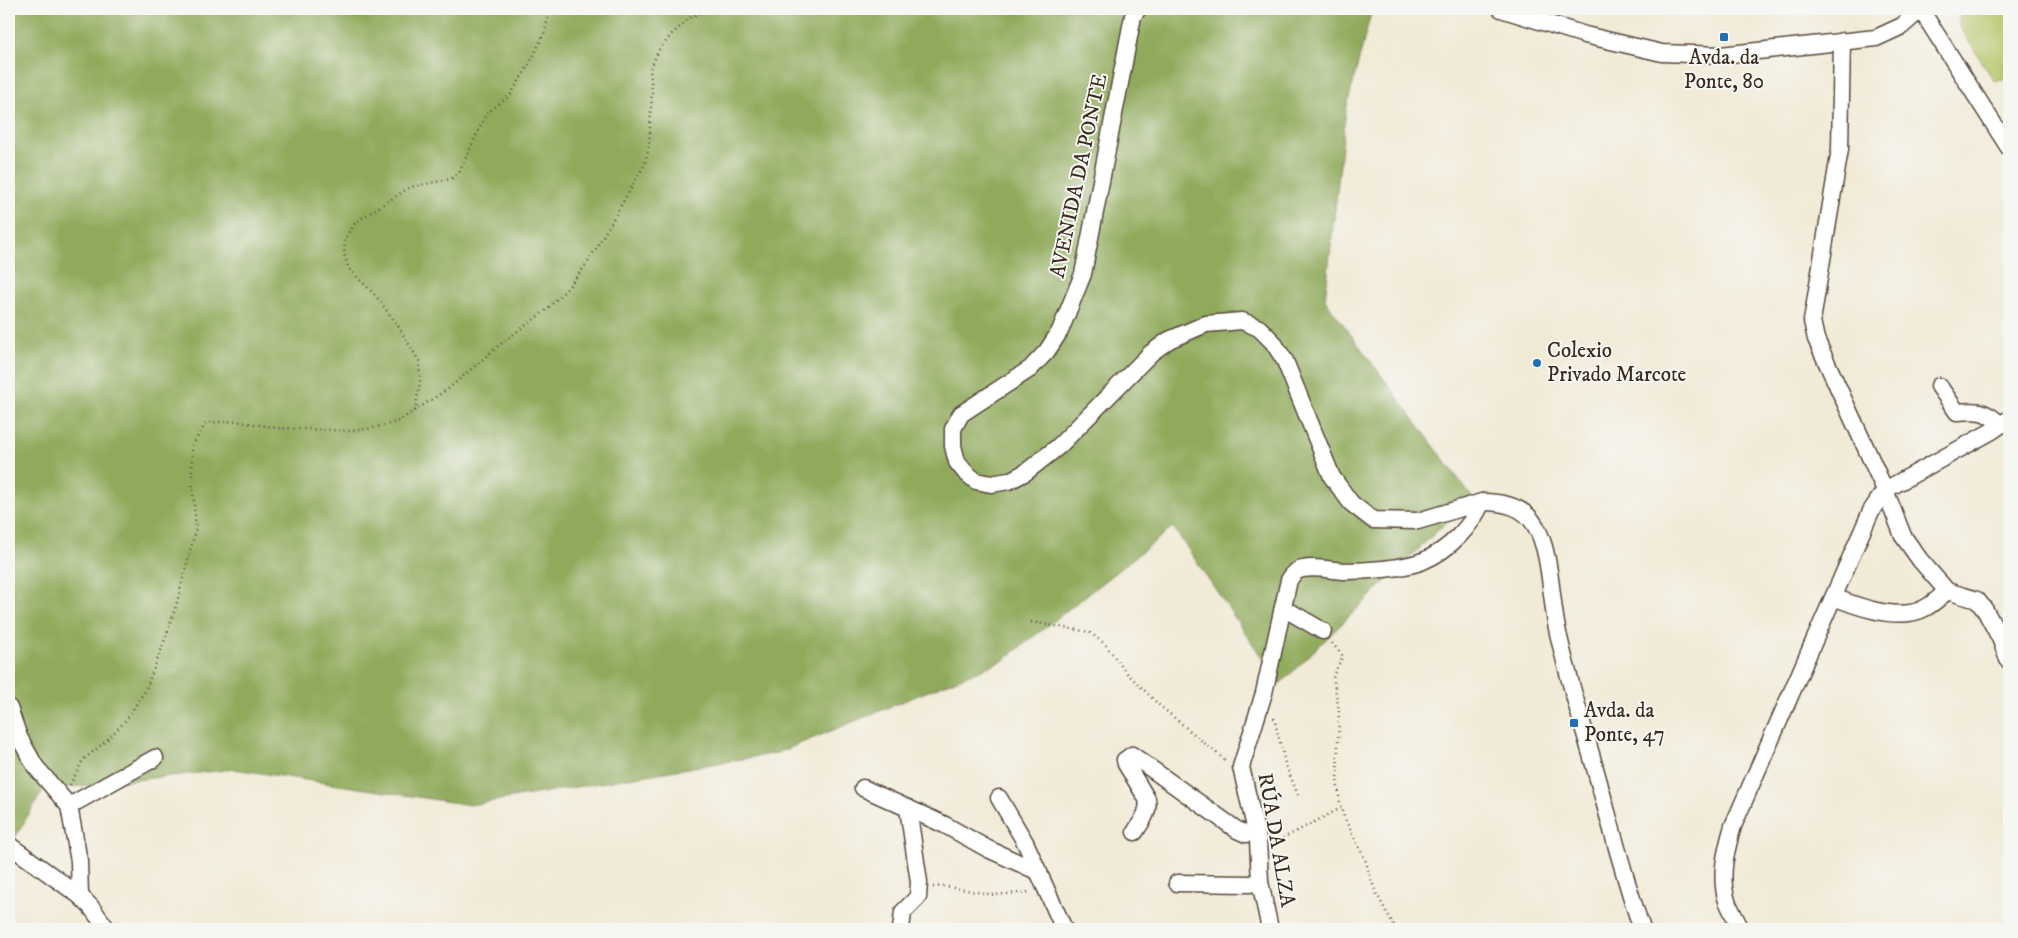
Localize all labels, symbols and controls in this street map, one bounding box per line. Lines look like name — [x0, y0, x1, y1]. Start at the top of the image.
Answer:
marker: Avda. da Ponte, 80 — [1718, 31, 1730, 43]
place label: Avda. da Ponte, 80 — [1684, 45, 1764, 95]
street label: AVENIDA DA PONTE — [1045, 71, 1113, 281]
place label: Colexio Privado Marcote — [1547, 338, 1687, 388]
marker: Colexio Privado Marcote — [1531, 357, 1543, 369]
place label: Avda. da Ponte, 47 — [1584, 698, 1665, 748]
marker: Avda. da Ponte, 47 — [1568, 717, 1580, 729]
street label: RÚA DA ALZA — [1251, 770, 1303, 910]

